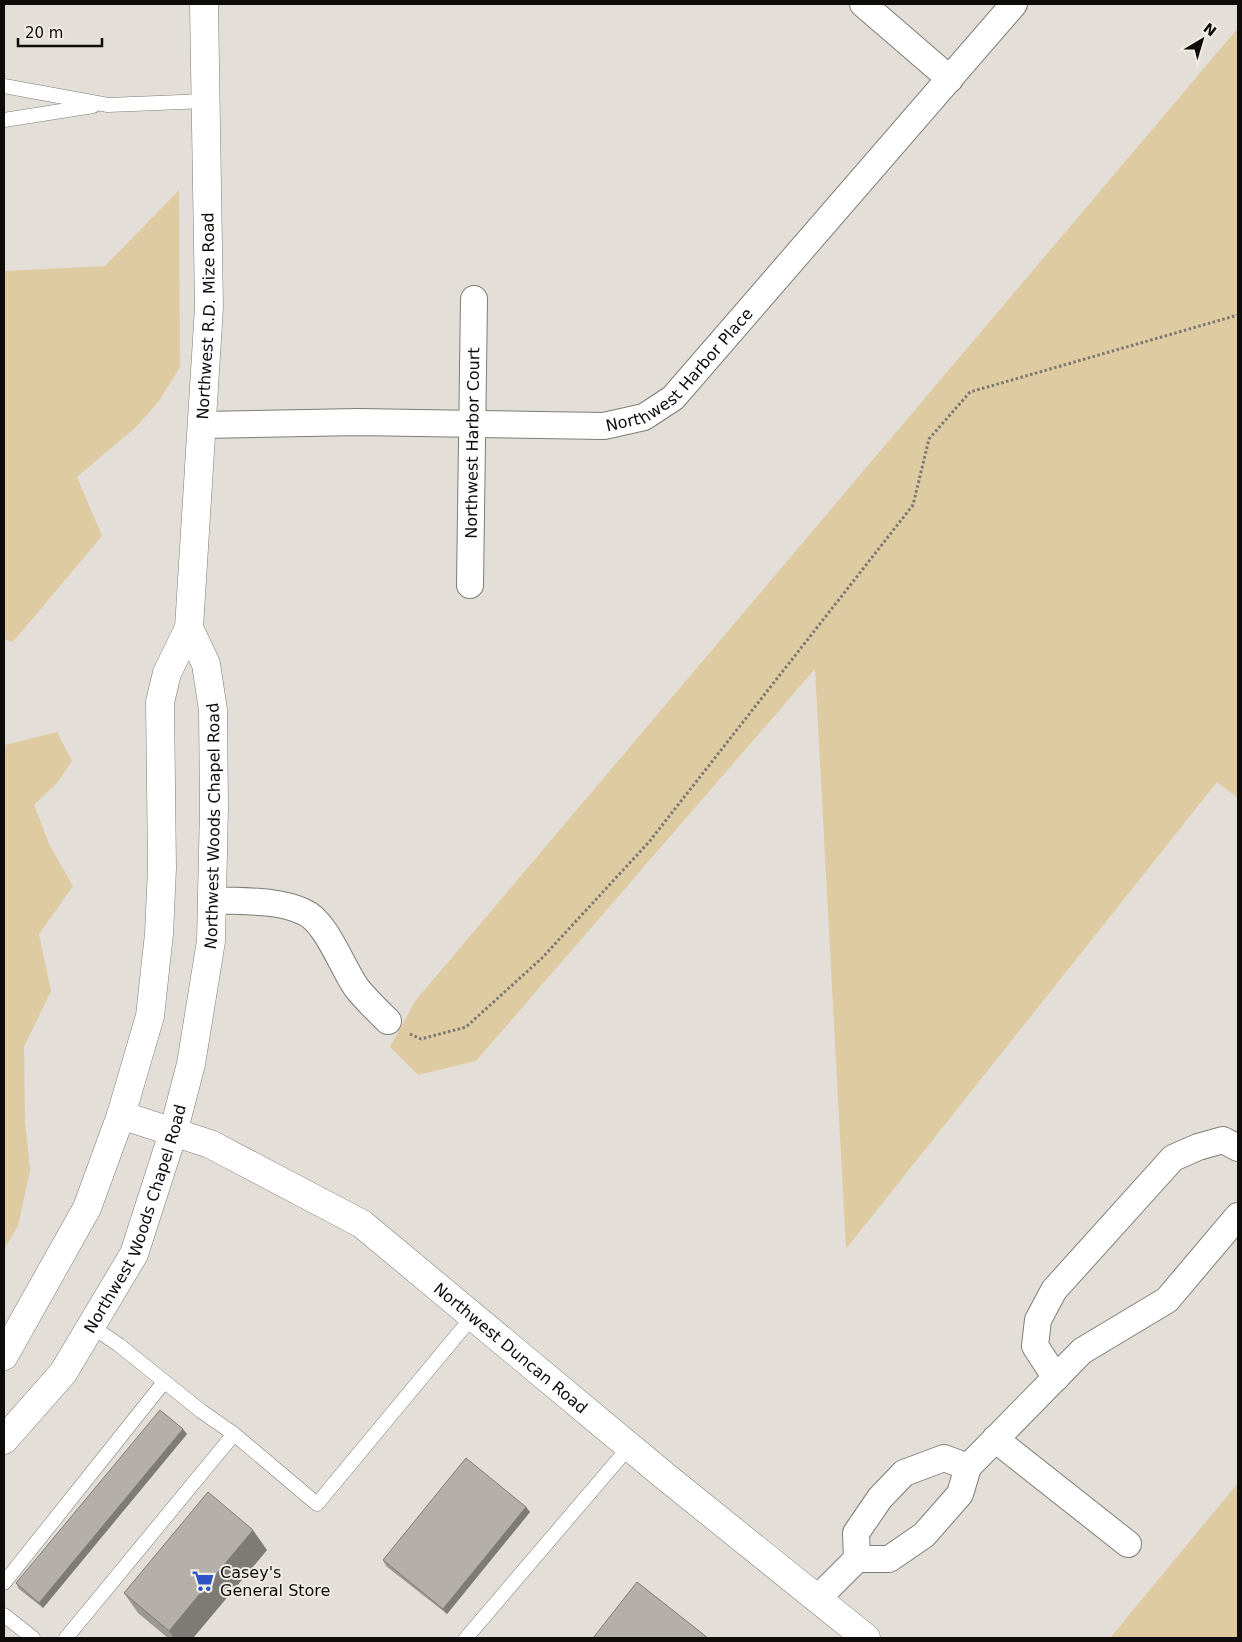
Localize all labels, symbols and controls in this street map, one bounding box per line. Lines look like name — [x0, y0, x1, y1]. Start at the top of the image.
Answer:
scale bar — [18, 15, 101, 47]
north arrow — [1177, 15, 1227, 65]
text: N — [1200, 20, 1220, 40]
text: 20 m — [25, 24, 63, 42]
street label: Northwest R.D. Mize Road — [193, 212, 219, 420]
street label: Northwest Harbor Place — [604, 304, 757, 435]
street label: Northwest Harbor Court — [462, 347, 483, 539]
street label: Northwest Woods Chapel Road — [201, 701, 224, 951]
street label: Northwest Woods Chapel Road — [80, 1102, 190, 1336]
street label: Northwest Duncan Road — [430, 1279, 591, 1418]
place label: Casey's General Store — [220, 1563, 330, 1600]
supermarket icon: Casey's General Store — [190, 1568, 216, 1594]

